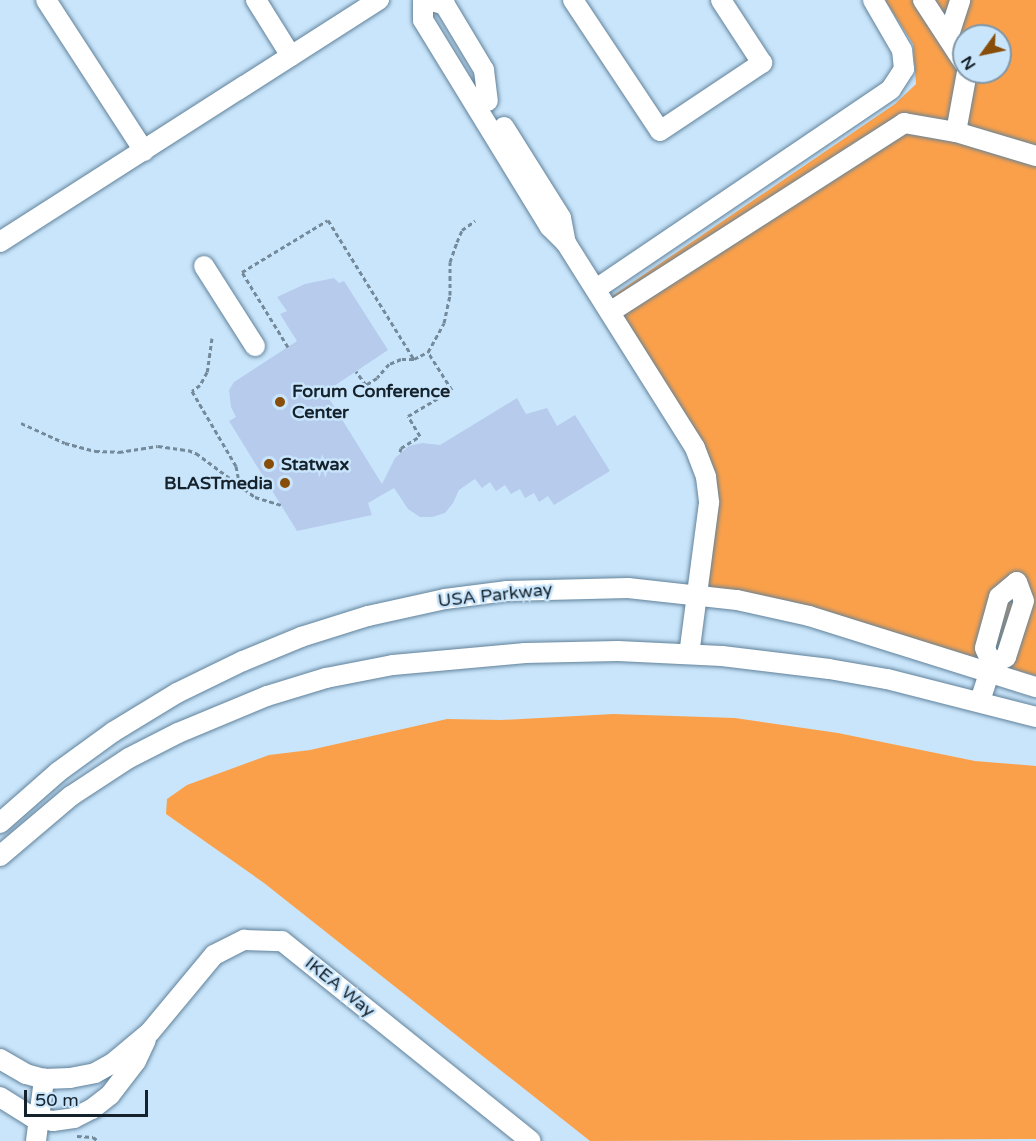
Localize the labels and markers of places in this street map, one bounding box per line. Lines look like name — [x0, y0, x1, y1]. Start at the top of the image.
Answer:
place label: Forum Conference Center — [292, 381, 450, 424]
marker: Forum Conference Center — [273, 395, 287, 409]
place label: Statwax — [281, 453, 349, 475]
marker: Statwax — [262, 457, 276, 471]
place label: BLASTmedia — [164, 472, 273, 494]
marker: BLASTmedia — [278, 476, 292, 490]

